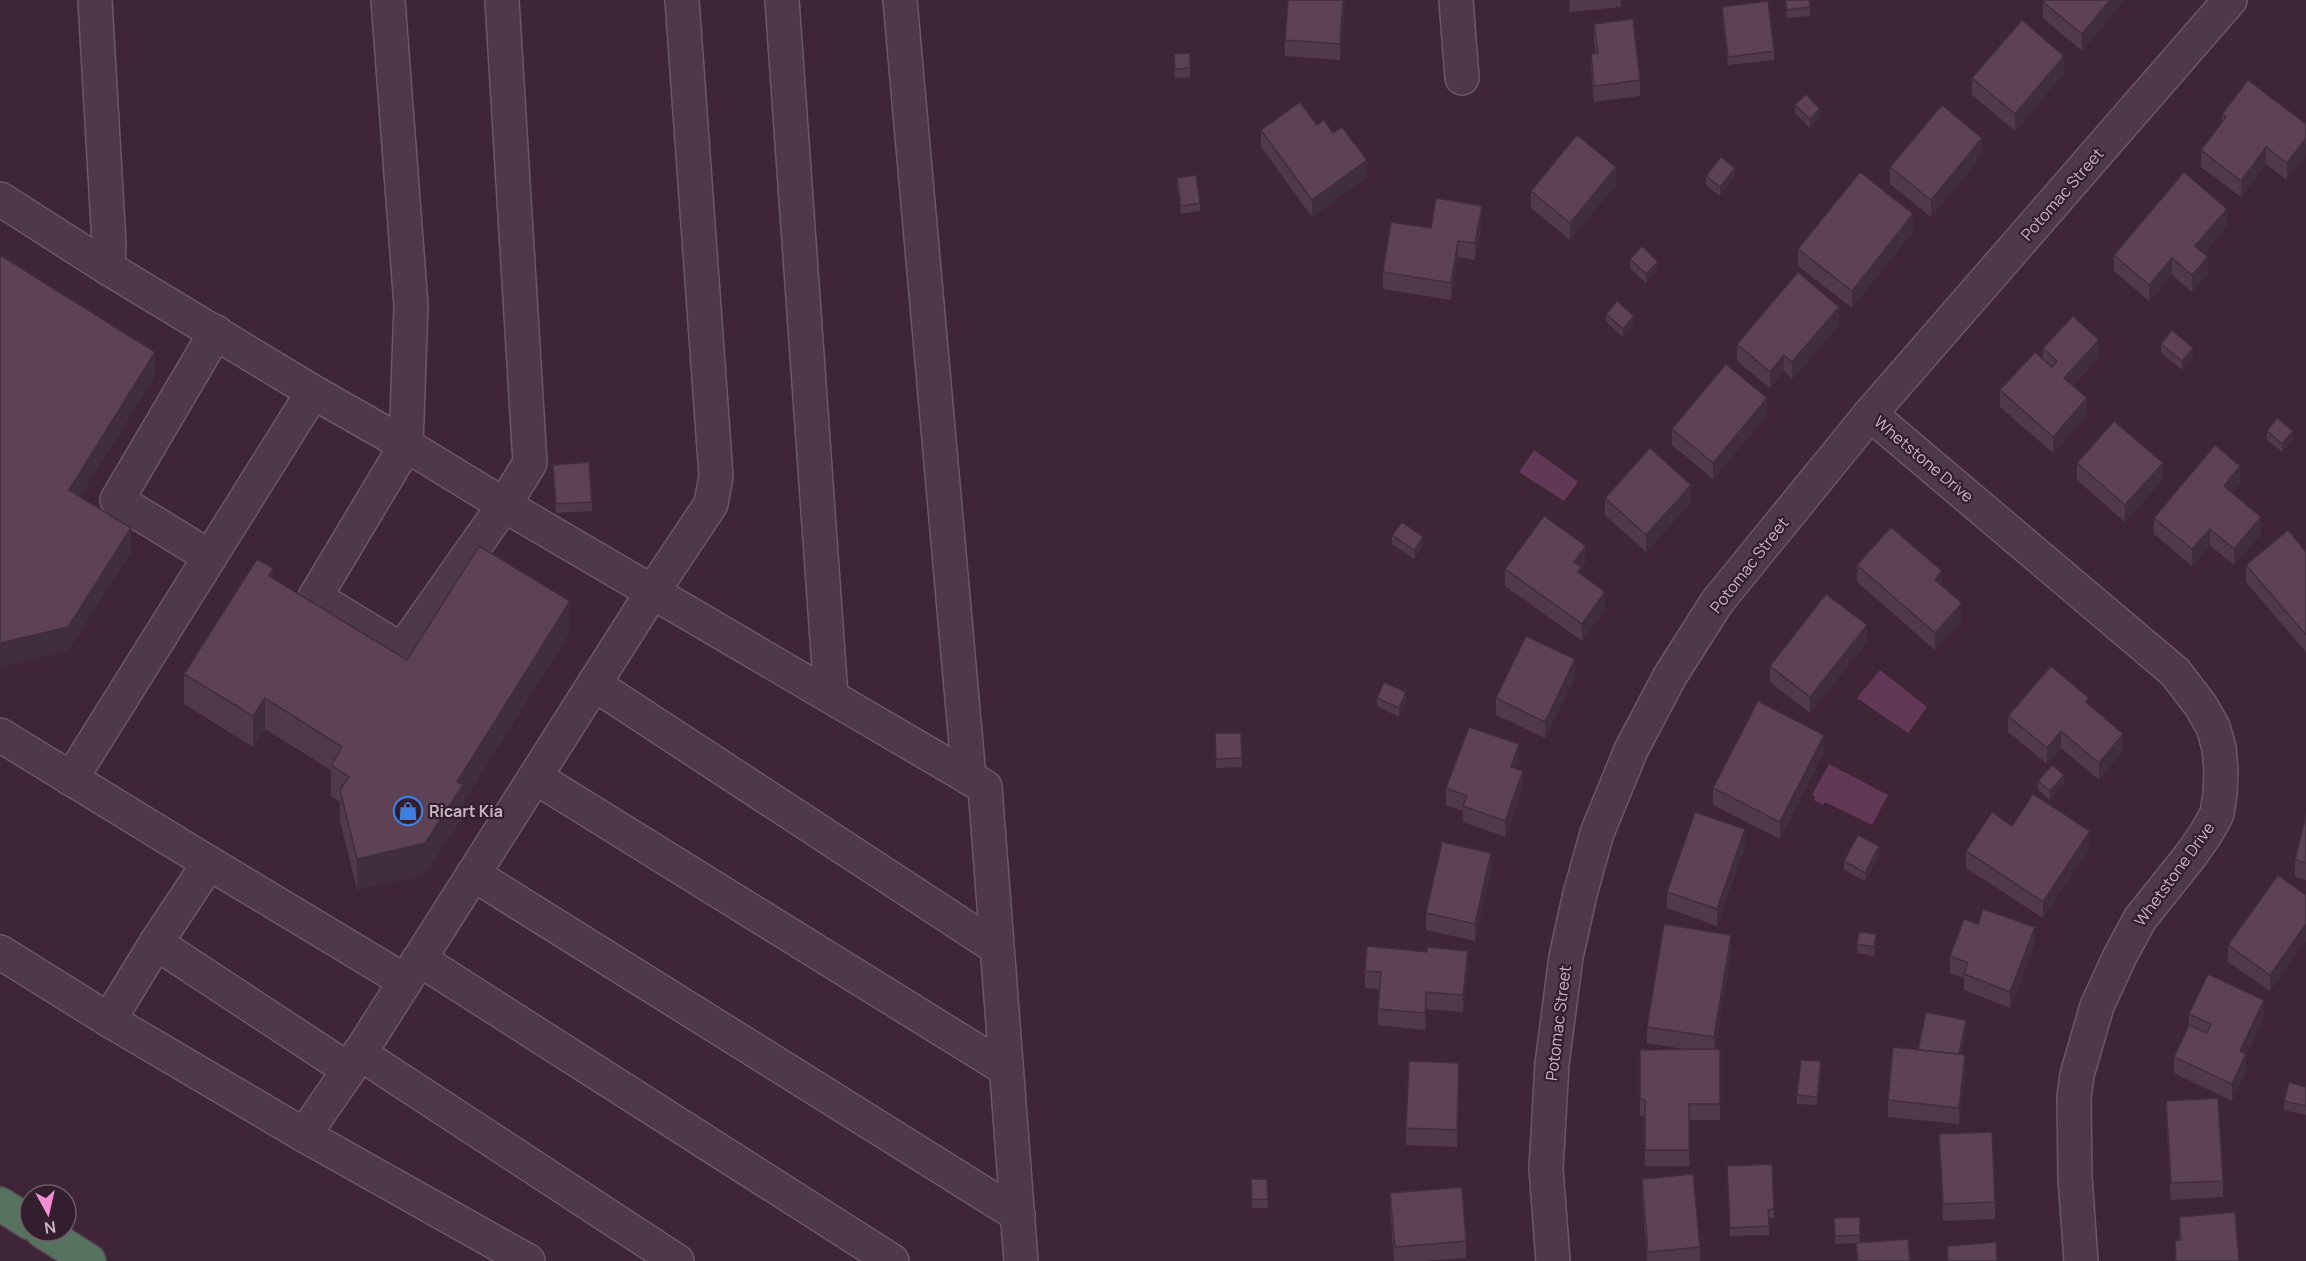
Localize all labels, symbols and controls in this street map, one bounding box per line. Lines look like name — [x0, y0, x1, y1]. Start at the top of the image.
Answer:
street label: Potomac Street — [2016, 143, 2108, 245]
street label: Whetstone Drive — [1870, 411, 1978, 507]
street label: Potomac Street — [1705, 512, 1793, 618]
shop icon: Ricart Kia — [392, 795, 424, 827]
place label: Ricart Kia — [429, 800, 503, 822]
street label: Whetstone Drive — [2129, 818, 2219, 930]
street label: Potomac Street — [1540, 964, 1576, 1082]
north arrow — [18, 1183, 78, 1243]
text: N — [43, 1216, 57, 1240]

